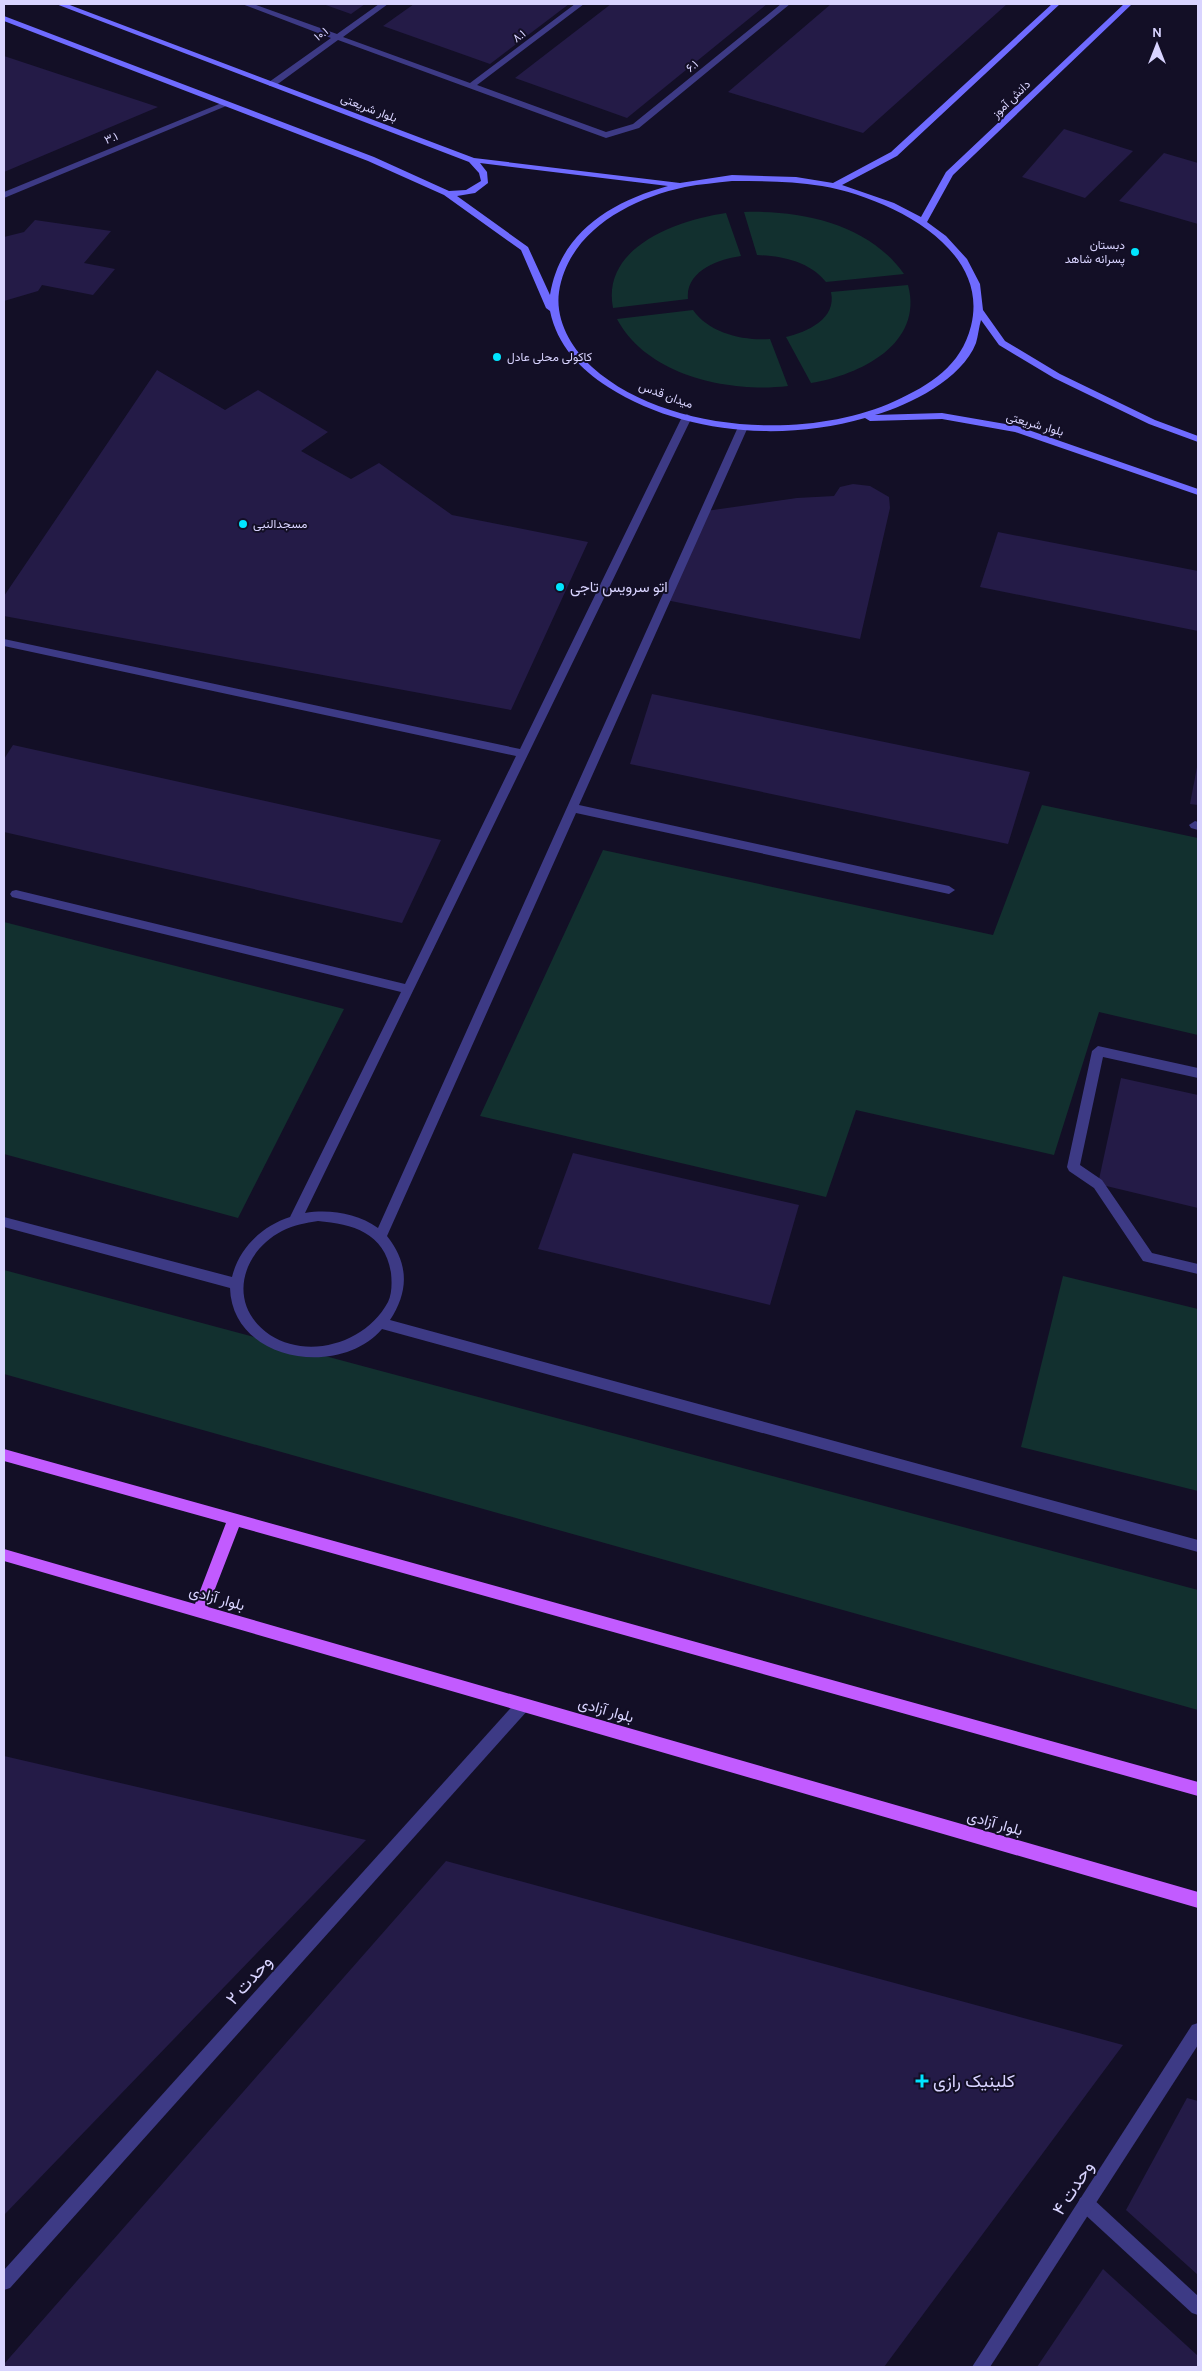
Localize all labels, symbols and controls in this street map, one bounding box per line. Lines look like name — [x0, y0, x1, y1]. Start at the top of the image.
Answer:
north arrow — [1132, 20, 1182, 70]
street label: ۱۰.۱ — [311, 24, 331, 44]
text: N — [1152, 24, 1162, 41]
street label: ۸.۱ — [510, 27, 528, 45]
street label: ۶.۱ — [683, 57, 701, 75]
street label: دانش آموز — [988, 77, 1034, 122]
street label: بلوار شریعتی — [338, 91, 399, 126]
street label: ۳.۱ — [102, 129, 120, 147]
place label: دبستان پسرانه شاهد — [1065, 238, 1125, 267]
marker: دبستان پسرانه شاهد — [1129, 246, 1141, 258]
place label: کاکولی محلی عادل — [507, 350, 592, 365]
marker: کاکولی محلی عادل — [491, 351, 503, 363]
street label: میدان قدس — [637, 379, 695, 412]
street label: بلوار شریعتی — [1004, 409, 1065, 440]
place label: مسجدالنبی — [253, 517, 307, 532]
marker: مسجدالنبی — [237, 518, 249, 530]
place label: اتو سرویس تاجی — [570, 578, 668, 597]
marker: اتو سرویس تاجی — [554, 581, 566, 593]
street label: بلوار آزادی — [187, 1582, 247, 1615]
street label: بلوار آزادی — [576, 1694, 636, 1727]
street label: بلوار آزادی — [965, 1807, 1025, 1840]
street label: وحدت ۲ — [221, 1951, 277, 2009]
place label: کلینیک رازی — [933, 2070, 1015, 2092]
marker: کلینیک رازی — [915, 2074, 929, 2088]
street label: وحدت ۴ — [1047, 2157, 1099, 2219]

